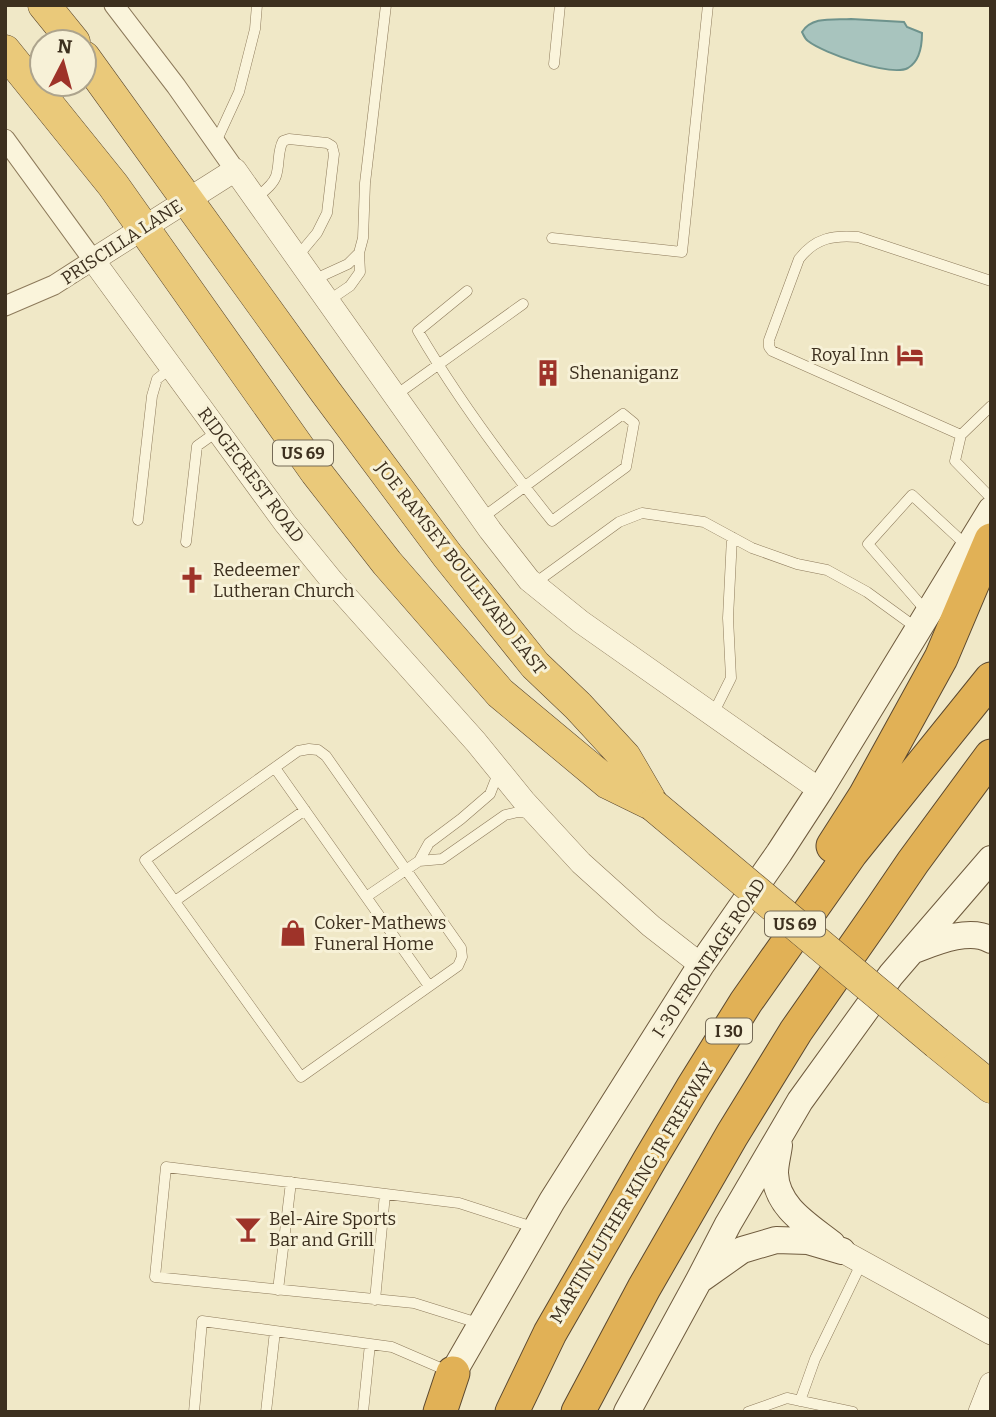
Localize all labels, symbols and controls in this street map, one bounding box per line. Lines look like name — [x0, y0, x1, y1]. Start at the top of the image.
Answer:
north arrow — [28, 28, 98, 98]
text: N — [56, 34, 74, 59]
street label: PRISCILLA LANE — [57, 195, 187, 289]
hotel icon: Royal Inn — [895, 340, 925, 370]
place label: Royal Inn — [811, 344, 890, 366]
building icon: Shenaniganz — [533, 358, 563, 388]
place label: Shenaniganz — [569, 362, 679, 384]
street label: RIDGECREST ROAD — [193, 403, 309, 547]
road number: US 69 — [273, 440, 333, 466]
street label: JOE RAMSEY BOULEVARD EAST — [370, 456, 551, 679]
place label: Redeemer Lutheran Church — [213, 559, 355, 602]
church icon: Redeemer Lutheran Church — [177, 565, 207, 595]
street label: I-30 FRONTAGE ROAD — [648, 874, 770, 1042]
place label: Coker-Mathews Funeral Home — [314, 912, 446, 955]
road number: US 69 — [765, 912, 825, 936]
shop icon: Coker-Mathews Funeral Home — [278, 918, 308, 948]
road number: I 30 — [706, 1018, 752, 1044]
street label: MARTIN LUTHER KING JR FREEWAY — [545, 1058, 719, 1328]
place label: Bel-Aire Sports Bar and Grill — [269, 1208, 396, 1251]
bar icon: Bel-Aire Sports Bar and Grill — [233, 1214, 263, 1244]

